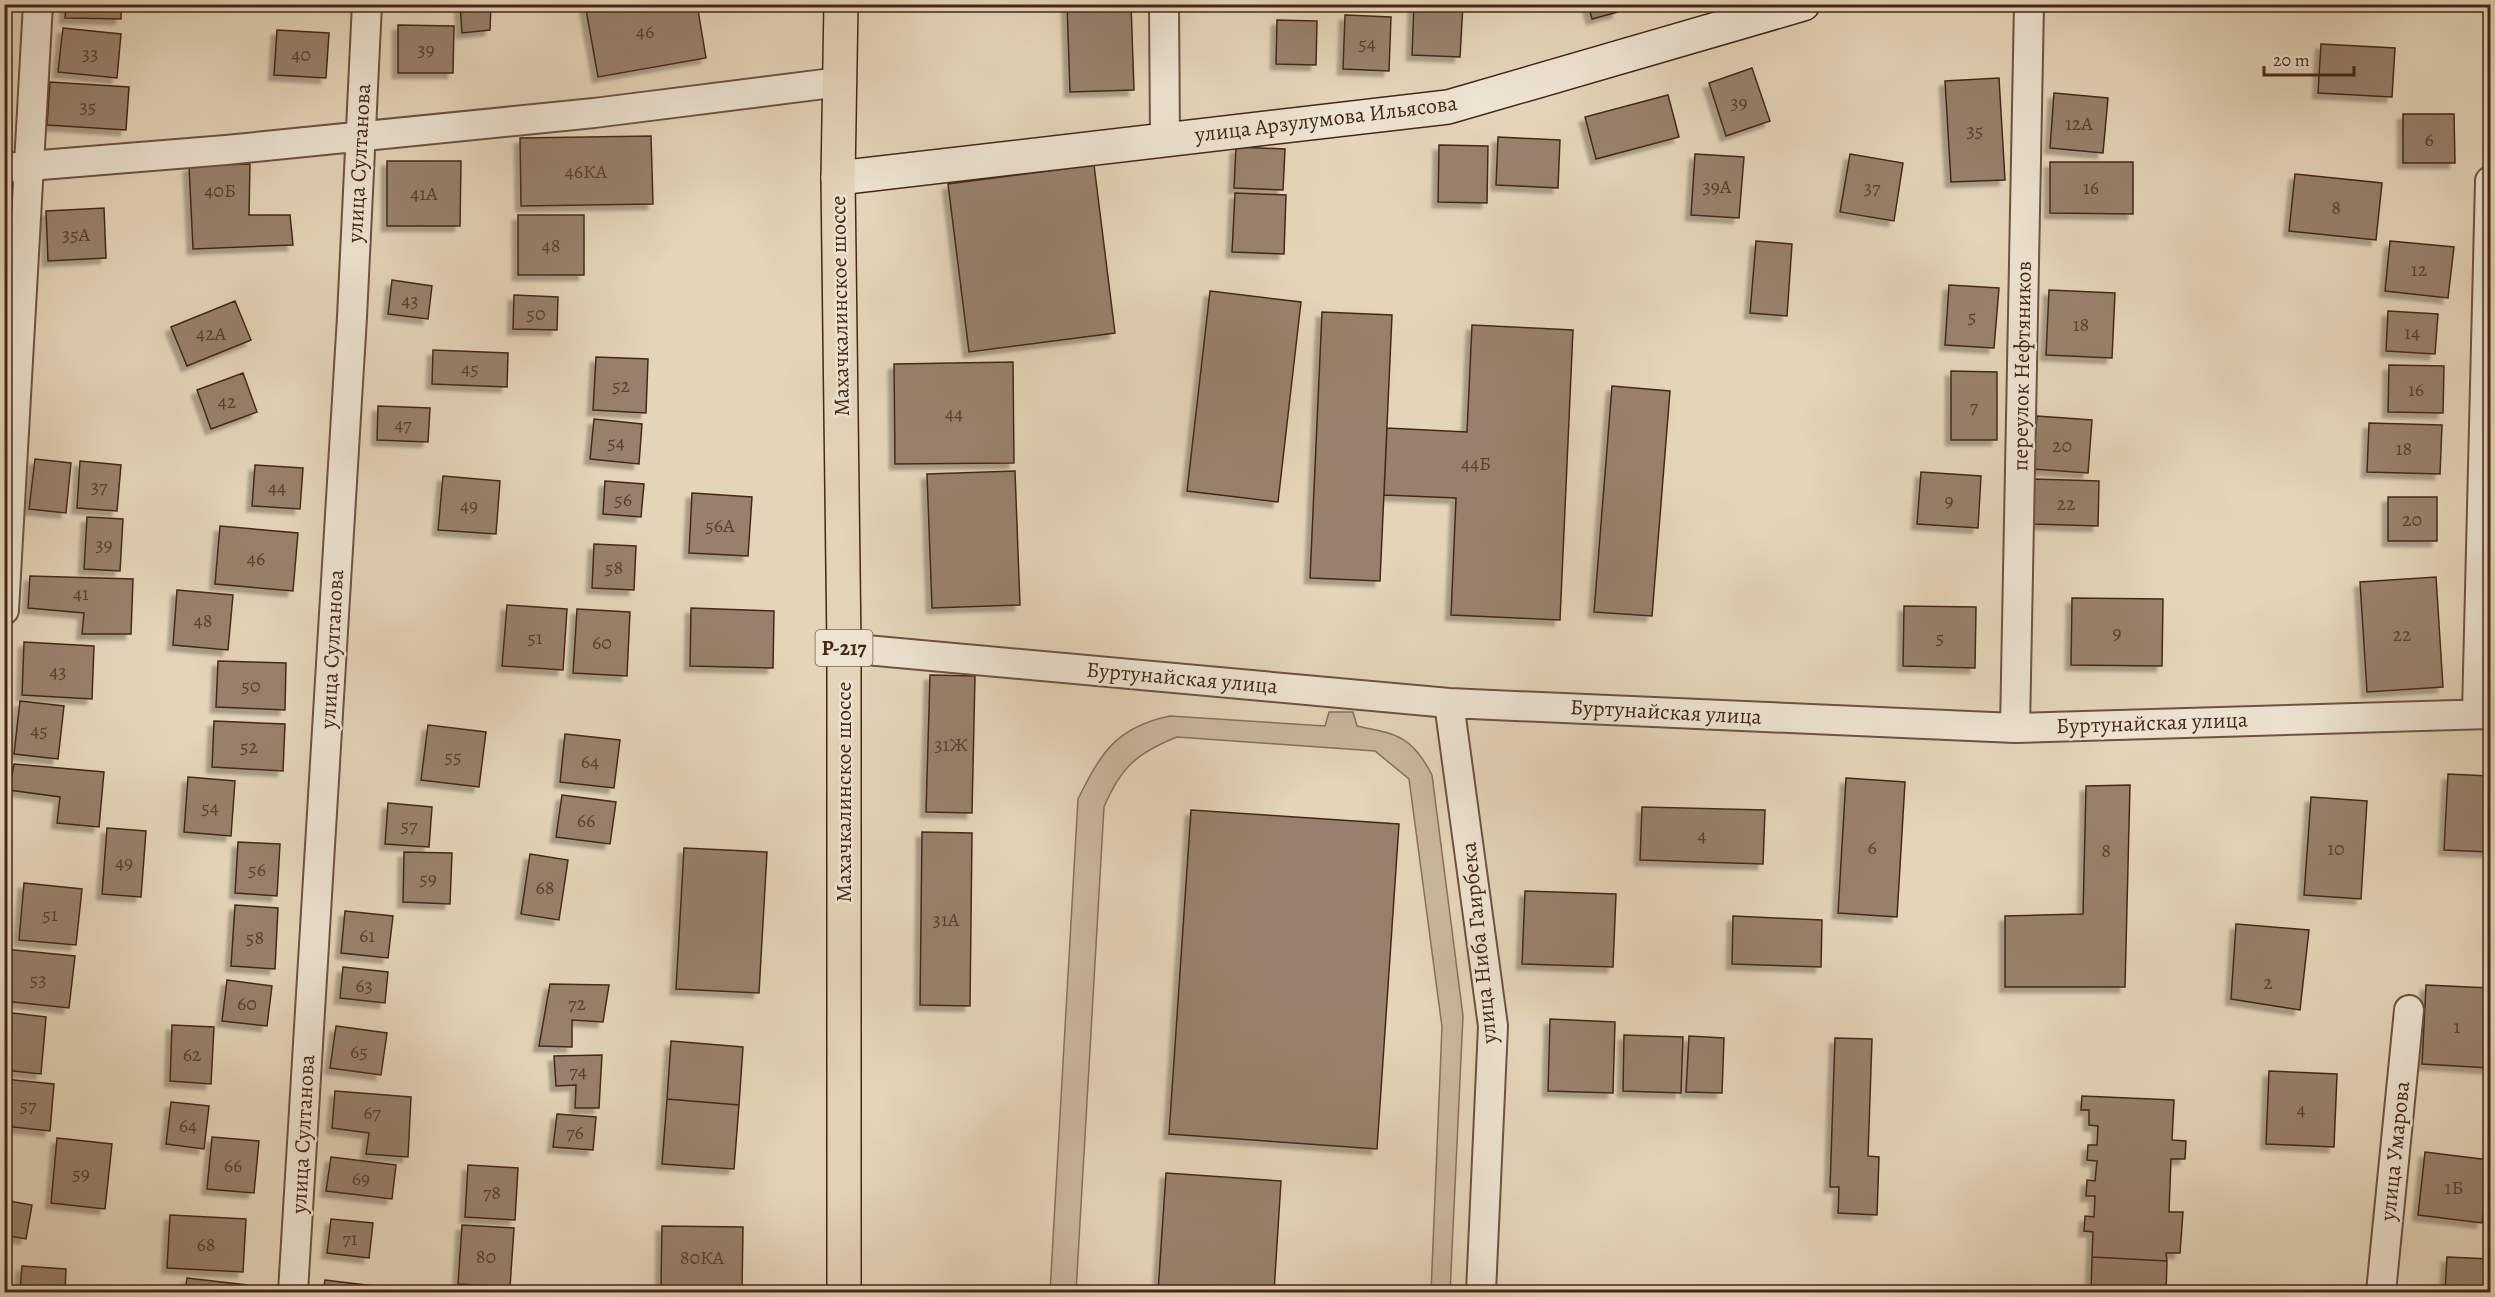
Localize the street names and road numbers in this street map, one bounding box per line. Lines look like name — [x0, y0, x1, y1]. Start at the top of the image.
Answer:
street label: улица Султанова — [340, 82, 378, 244]
street label: улица Арзулумова Ильясова — [1192, 88, 1460, 150]
street label: Махачкалинское шоссе — [823, 195, 857, 417]
street label: переулок Нефтяников — [2005, 261, 2039, 471]
street label: улица Султанова — [313, 568, 351, 730]
road number: Р-217 — [816, 630, 872, 666]
street label: Буртунайская улица — [1085, 655, 1280, 701]
street label: Махачкалинское шоссе — [829, 682, 859, 902]
street label: Буртунайская улица — [1569, 692, 1764, 732]
street label: Буртунайская улица — [2056, 705, 2249, 741]
street label: улица Ниба Гаирбека — [1453, 840, 1505, 1046]
street label: улица Султанова — [284, 1053, 322, 1215]
street label: улица Умарова — [2373, 1079, 2417, 1223]

